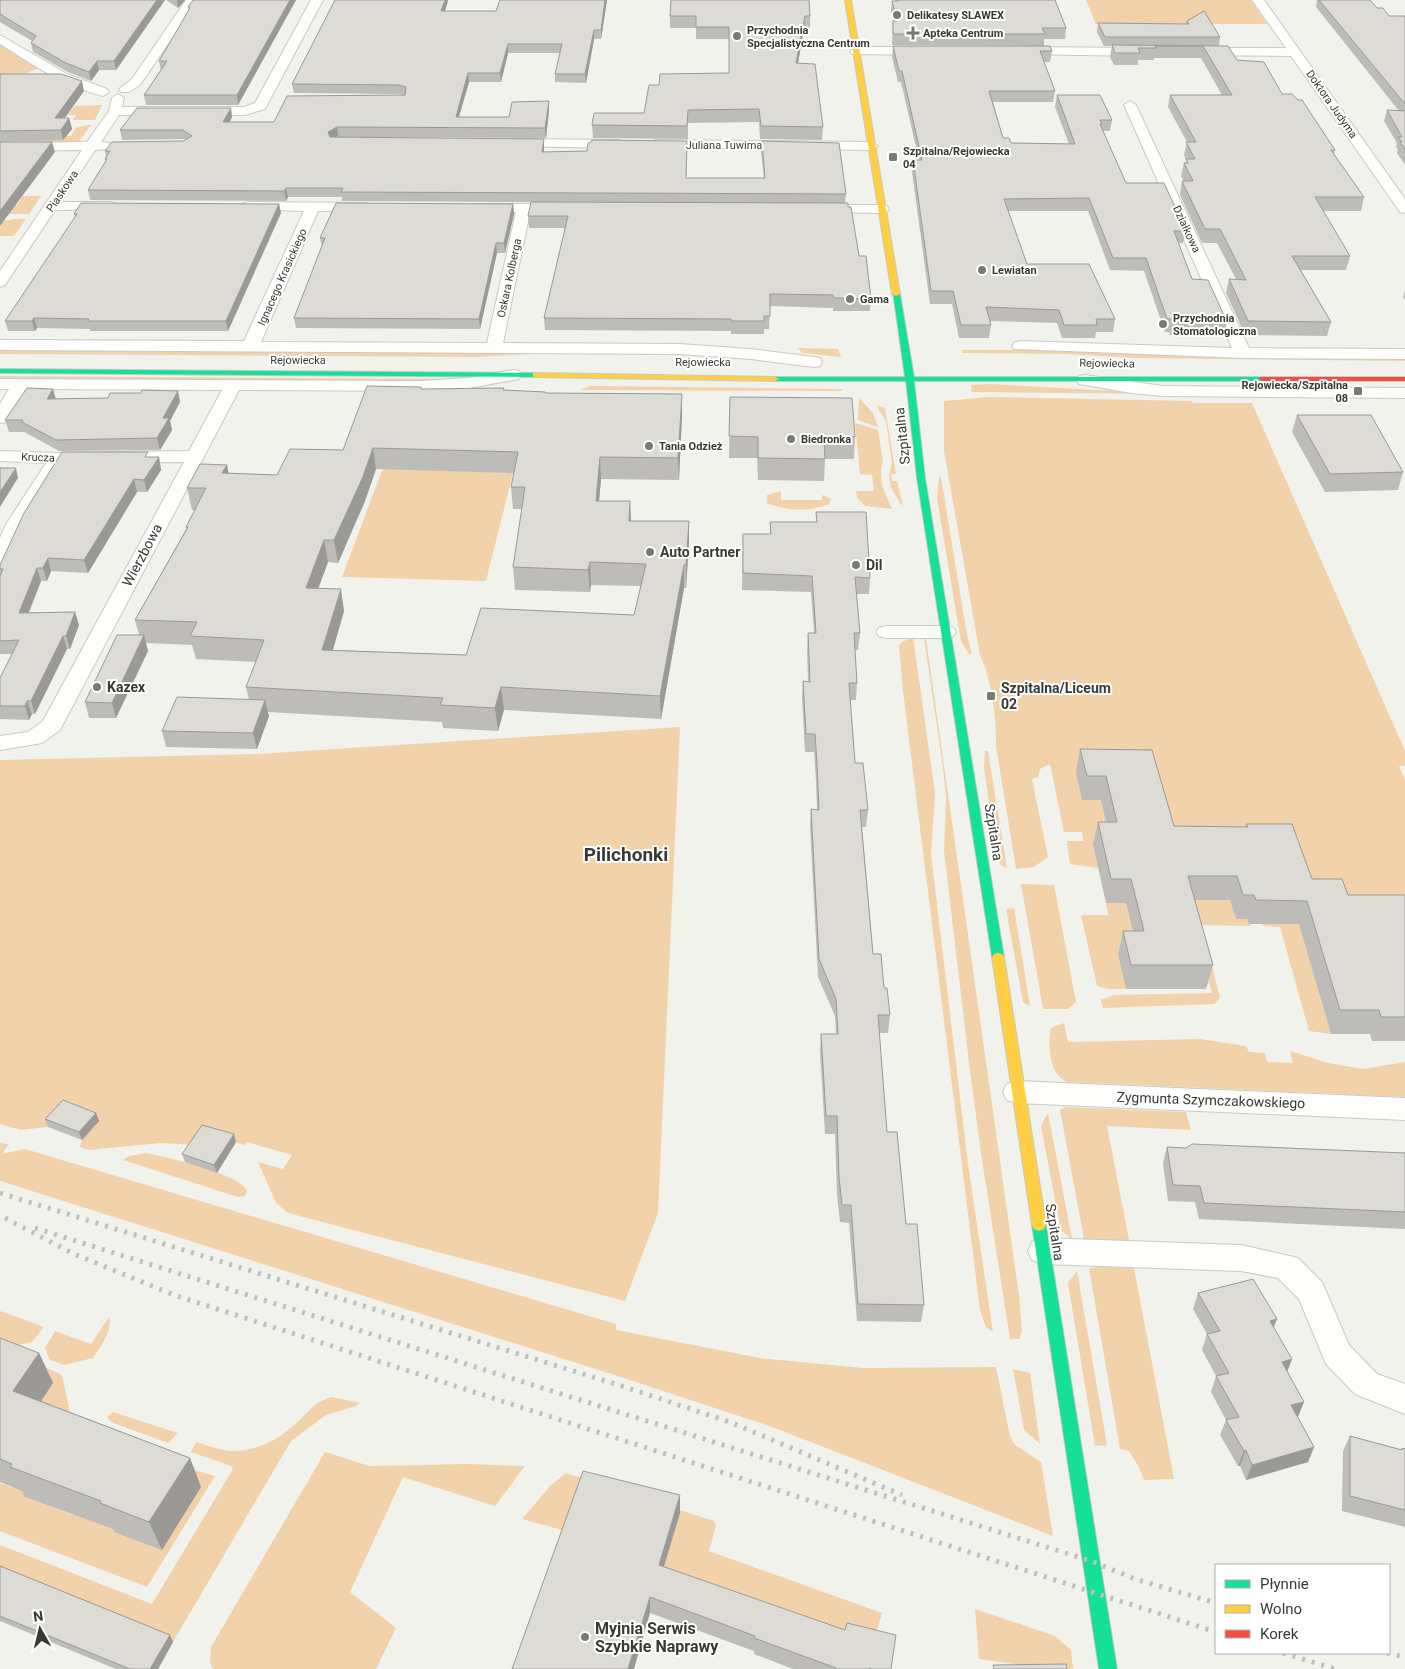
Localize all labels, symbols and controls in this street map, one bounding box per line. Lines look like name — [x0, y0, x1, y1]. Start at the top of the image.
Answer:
marker: Delikatesy SLAWEX — [891, 9, 903, 21]
place label: Delikatesy SLAWEX — [907, 9, 1004, 22]
place label: Przychodnia Specjalistyczna Centrum — [747, 24, 870, 50]
marker: Apteka Centrum — [907, 27, 919, 39]
place label: Apteka Centrum — [923, 27, 1003, 40]
marker: Przychodnia Specjalistyczna Centrum — [731, 30, 743, 42]
street label: Doktora Judyma — [1303, 68, 1360, 141]
street label: Juliana Tuwima — [686, 139, 762, 152]
place label: Szpitalna/Rejowiecka 04 — [903, 145, 1010, 171]
marker: Szpitalna/Rejowiecka 04 — [887, 151, 899, 163]
street label: Piaskowa — [44, 168, 81, 215]
street label: Działkowa — [1170, 204, 1203, 255]
street label: Ignacego Krasickiego — [255, 227, 310, 328]
street label: Oskara Kolberga — [495, 237, 524, 319]
marker: Lewiatan — [976, 264, 988, 276]
place label: Lewiatan — [992, 264, 1037, 277]
marker: Gama — [844, 293, 856, 305]
place label: Gama — [860, 293, 889, 306]
place label: Przychodnia Stomatologiczna — [1173, 312, 1257, 338]
marker: Przychodnia Stomatologiczna — [1157, 318, 1169, 330]
street label: Rejowiecka — [270, 354, 326, 367]
street label: Rejowiecka — [675, 356, 731, 369]
street label: Rejowiecka — [1079, 357, 1135, 370]
place label: Rejowiecka/Szpitalna 08 — [1241, 379, 1348, 405]
marker: Rejowiecka/Szpitalna 08 — [1352, 385, 1364, 397]
street label: Szpitalna — [891, 407, 913, 465]
marker: Biedronka — [785, 433, 797, 445]
place label: Biedronka — [801, 433, 851, 446]
marker: Tania Odzież — [643, 440, 655, 452]
place label: Tania Odzież — [659, 440, 723, 453]
street label: Krucza — [21, 450, 55, 465]
street label: Wierzbowa — [119, 521, 165, 589]
place label: Auto Partner — [660, 544, 740, 560]
marker: Auto Partner — [644, 546, 656, 558]
place label: Dil — [866, 557, 883, 573]
marker: Dil — [850, 559, 862, 571]
place label: Kazex — [107, 679, 146, 695]
place label: Szpitalna/Liceum 02 — [1001, 680, 1111, 712]
marker: Kazex — [91, 681, 103, 693]
marker: Szpitalna/Liceum 02 — [985, 690, 997, 702]
street label: Szpitalna — [982, 802, 1006, 862]
district label: Pilichonki — [584, 843, 668, 866]
street label: Zygmunta Szymczakowskiego — [1116, 1089, 1306, 1111]
street label: Szpitalna — [1043, 1202, 1067, 1262]
legend — [1215, 1564, 1390, 1654]
text: Płynnie — [1260, 1575, 1309, 1593]
text: Wolno — [1260, 1600, 1302, 1618]
north arrow — [15, 1604, 65, 1654]
text: N — [32, 1608, 44, 1625]
place label: Myjnia Serwis Szybkie Naprawy — [595, 1619, 719, 1656]
text: Korek — [1260, 1625, 1299, 1643]
marker: Myjnia Serwis Szybkie Naprawy — [579, 1631, 591, 1643]

